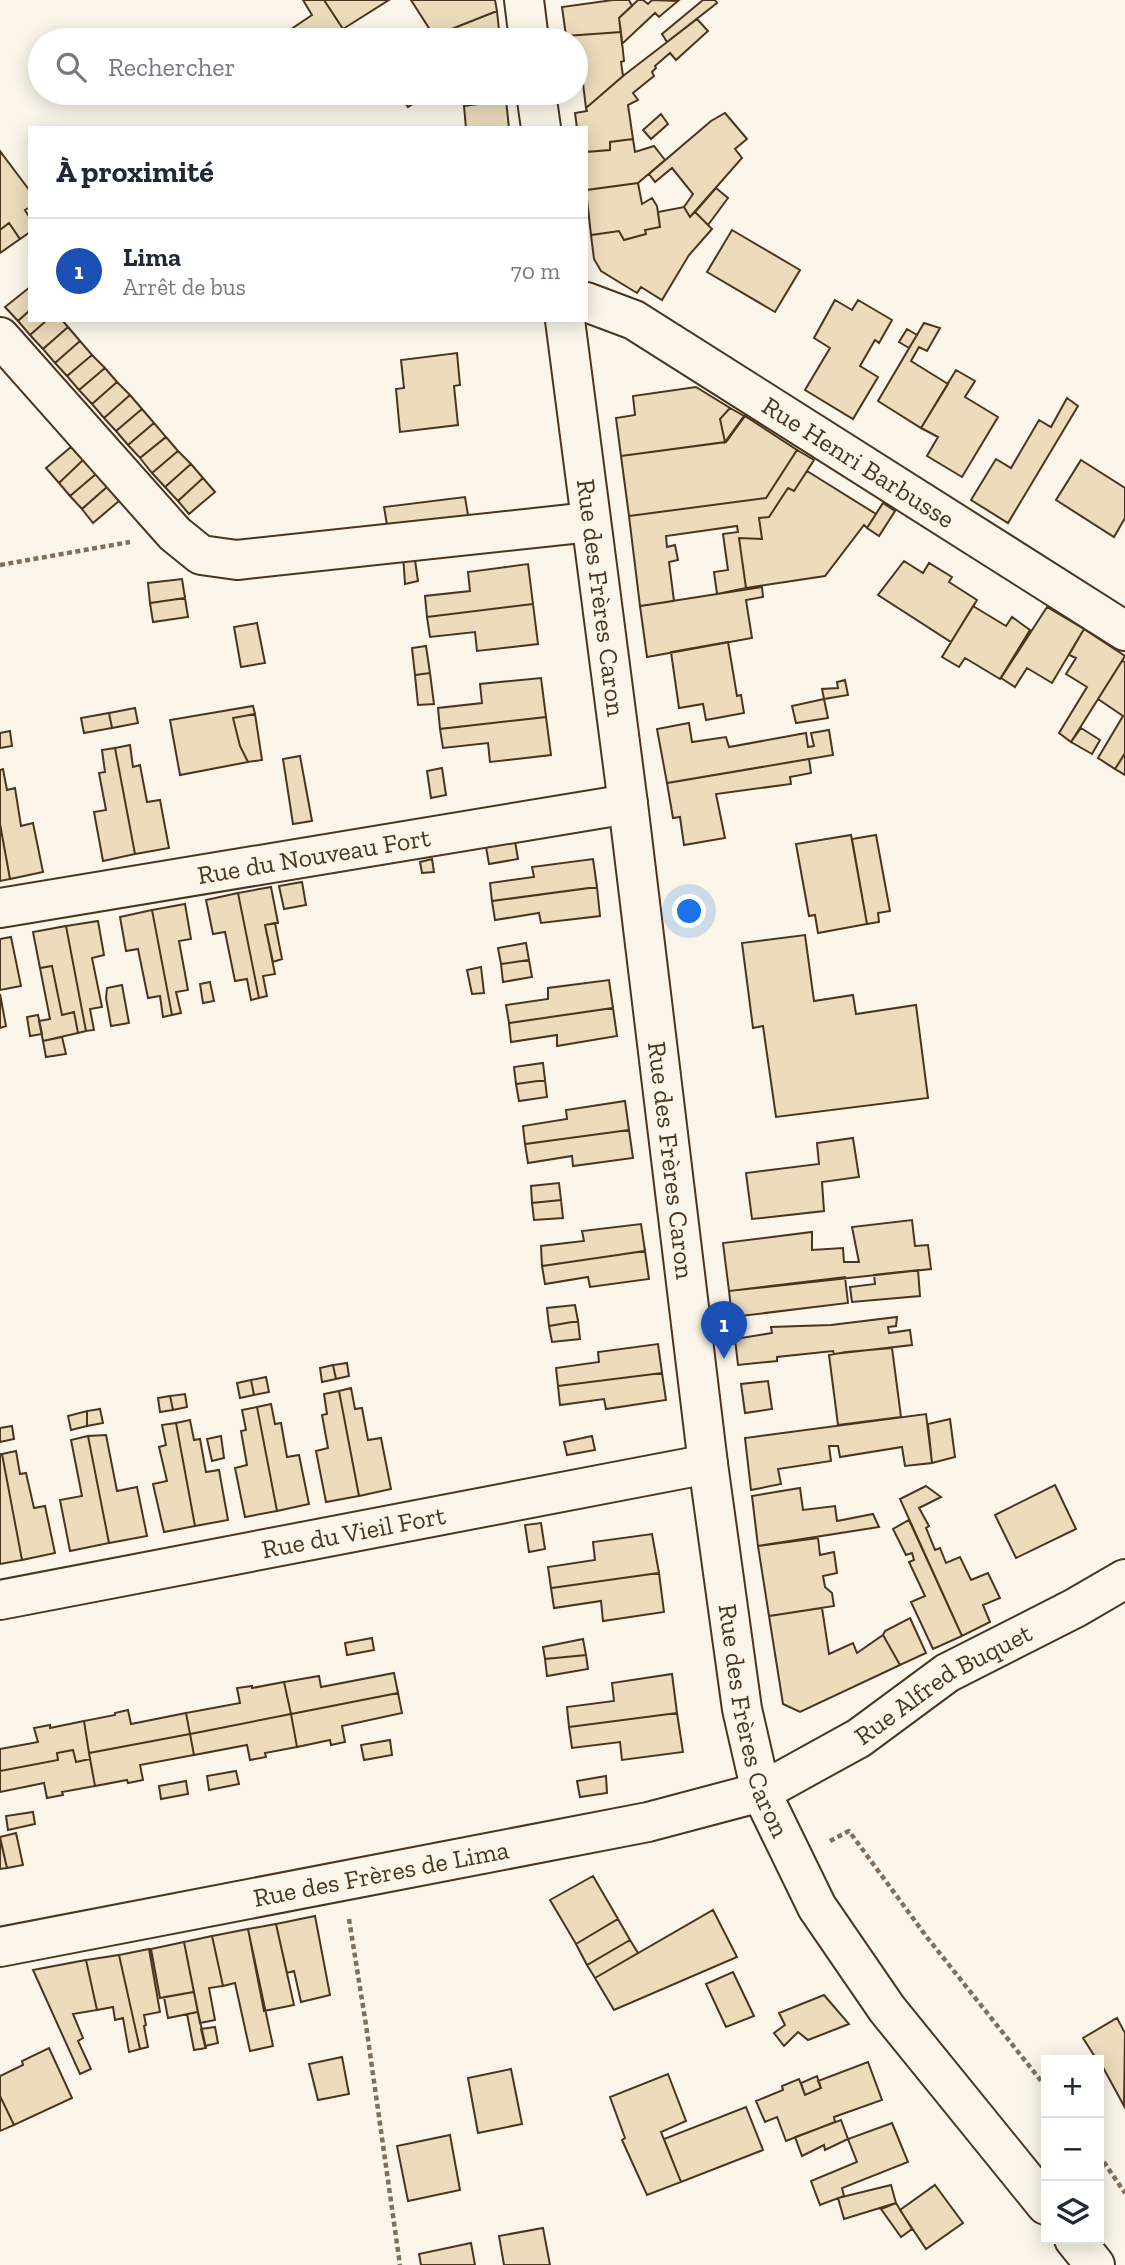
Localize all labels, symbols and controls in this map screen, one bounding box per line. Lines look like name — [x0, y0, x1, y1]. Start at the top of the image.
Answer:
search box — [28, 28, 588, 105]
icon: search — [52, 48, 90, 86]
text: Rechercher — [108, 51, 235, 83]
text: À proximité — [56, 154, 214, 190]
text: Lima — [123, 241, 181, 273]
text: 1 — [74, 257, 84, 285]
text: 70 m — [511, 257, 560, 285]
text: Arrêt de bus — [123, 273, 246, 301]
street label: Rue Henri Barbusse — [756, 389, 961, 535]
street label: Rue des Frères Caron — [570, 477, 632, 718]
street label: Rue du Nouveau Fort — [195, 821, 433, 891]
your location — [672, 894, 706, 928]
street label: Rue des Frères Caron — [641, 1040, 701, 1281]
pin: 1 — [701, 1301, 747, 1359]
street label: Rue du Vieil Fort — [259, 1499, 448, 1565]
street label: Rue des Frères Caron — [712, 1602, 797, 1842]
street label: Rue Alfred Buquet — [848, 1617, 1037, 1752]
street label: Rue des Frères de Lima — [250, 1833, 512, 1914]
map controls — [1041, 2055, 1104, 2244]
button: + — [1041, 2055, 1104, 2118]
button: − — [1041, 2118, 1104, 2181]
button: layers — [1041, 2181, 1104, 2244]

